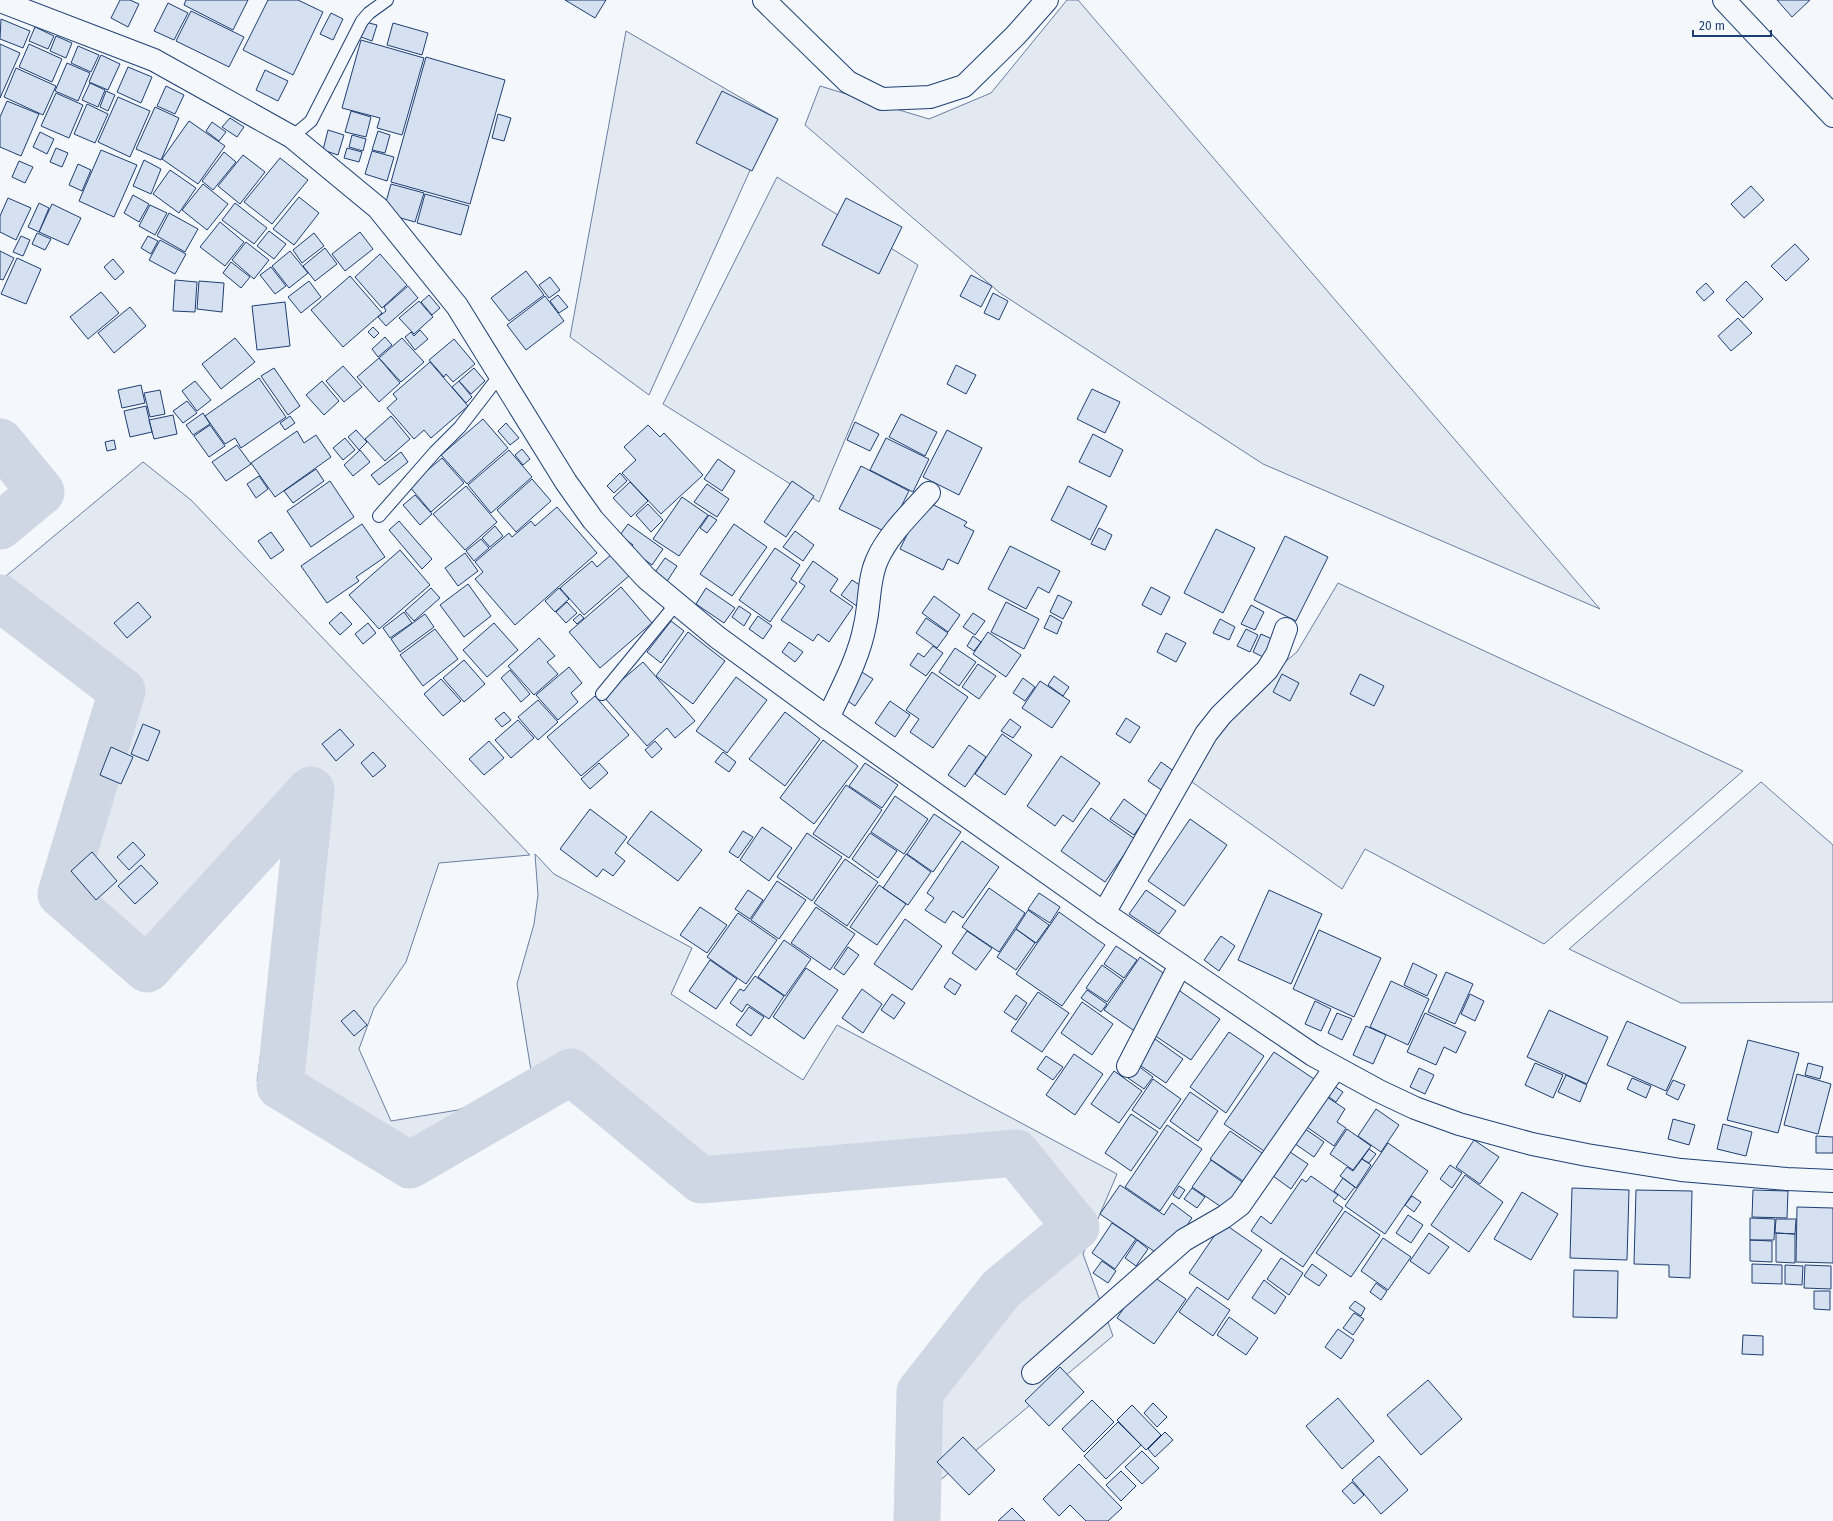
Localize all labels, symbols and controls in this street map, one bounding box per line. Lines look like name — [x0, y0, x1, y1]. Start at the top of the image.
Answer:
scale bar — [1693, 12, 1771, 38]
text: 20 m — [1699, 19, 1725, 33]

